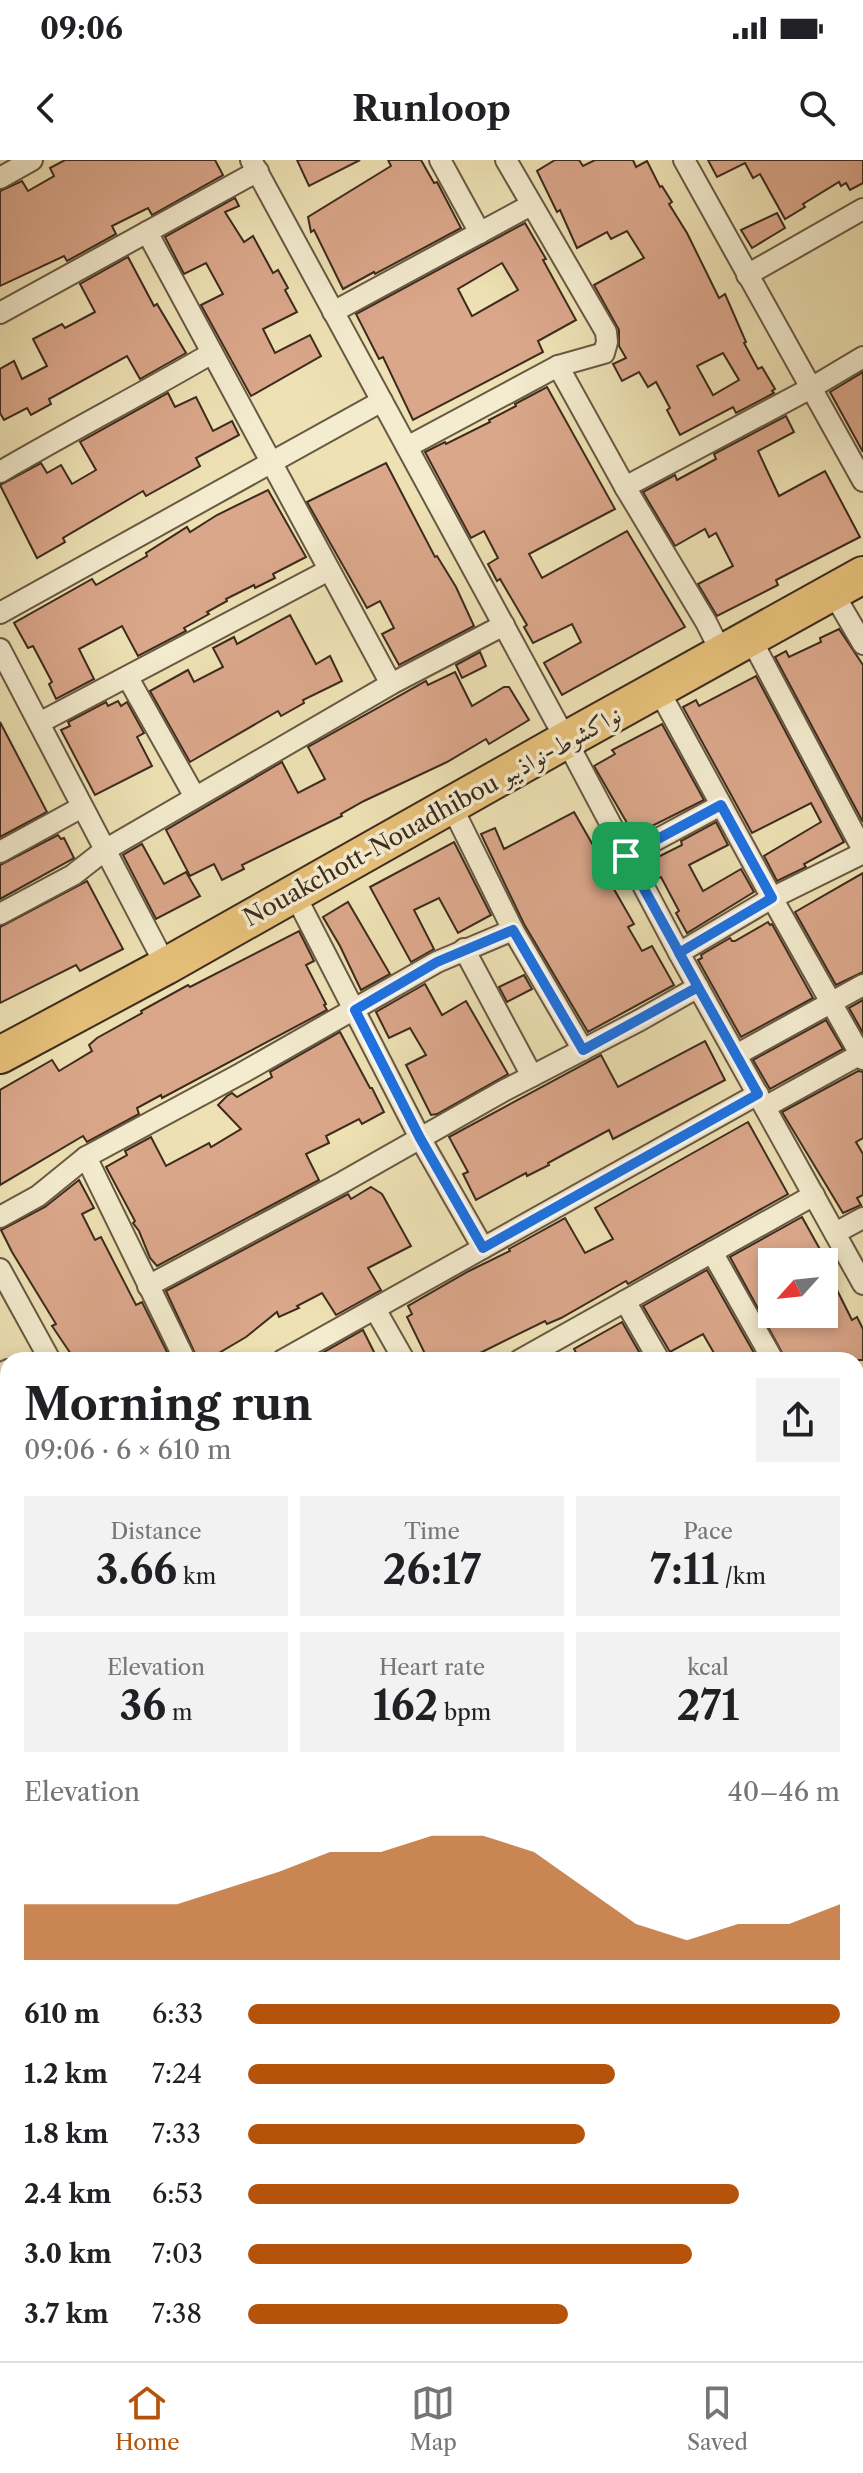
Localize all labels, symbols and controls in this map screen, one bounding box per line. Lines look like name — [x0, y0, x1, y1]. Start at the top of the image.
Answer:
text: 09:06 — [40, 10, 123, 47]
icon: back — [24, 86, 68, 130]
text: Runloop — [352, 86, 511, 130]
icon: search — [795, 86, 839, 130]
street label: Nouakchott-Nouadhibou نواكشوط-نواذيبو — [238, 700, 626, 933]
pin — [592, 822, 660, 890]
icon: arrive — [604, 834, 648, 878]
north arrow — [758, 1248, 838, 1328]
map controls — [758, 1248, 838, 1328]
text: Morning run — [24, 1377, 313, 1431]
button: share — [756, 1378, 840, 1462]
text: 09:06 · 6 × 610 m — [24, 1434, 231, 1466]
text: Distance — [110, 1518, 202, 1545]
text: Time — [404, 1518, 460, 1545]
text: Pace — [683, 1518, 733, 1545]
text: 3.66 — [96, 1545, 177, 1594]
text: 26:17 — [383, 1545, 481, 1594]
text: 7:11 — [650, 1545, 719, 1594]
text: km — [177, 1563, 216, 1590]
text: /km — [719, 1563, 766, 1590]
text: Elevation — [107, 1654, 205, 1681]
text: Heart rate — [379, 1654, 485, 1681]
text: kcal — [687, 1654, 729, 1681]
text: 36 — [120, 1681, 166, 1730]
text: 162 — [373, 1681, 438, 1730]
text: 271 — [677, 1681, 739, 1730]
text: m — [166, 1699, 192, 1726]
text: bpm — [438, 1699, 491, 1726]
text: Elevation — [24, 1776, 140, 1808]
text: 40–46 m — [728, 1776, 840, 1808]
text: 610 m — [24, 1998, 100, 2030]
text: 6:33 — [152, 1998, 203, 2030]
text: 1.2 km — [24, 2058, 108, 2090]
text: 7:24 — [152, 2058, 202, 2090]
text: 1.8 km — [24, 2118, 108, 2150]
text: 7:33 — [152, 2118, 201, 2150]
text: 2.4 km — [24, 2178, 112, 2210]
text: 6:53 — [152, 2178, 203, 2210]
text: 3.0 km — [24, 2238, 112, 2270]
text: 7:03 — [152, 2238, 203, 2270]
text: 3.7 km — [24, 2298, 109, 2330]
text: 7:38 — [152, 2298, 202, 2330]
tab: Home — [115, 2381, 180, 2456]
tab: Map — [410, 2381, 457, 2456]
tab: Saved — [687, 2381, 748, 2456]

